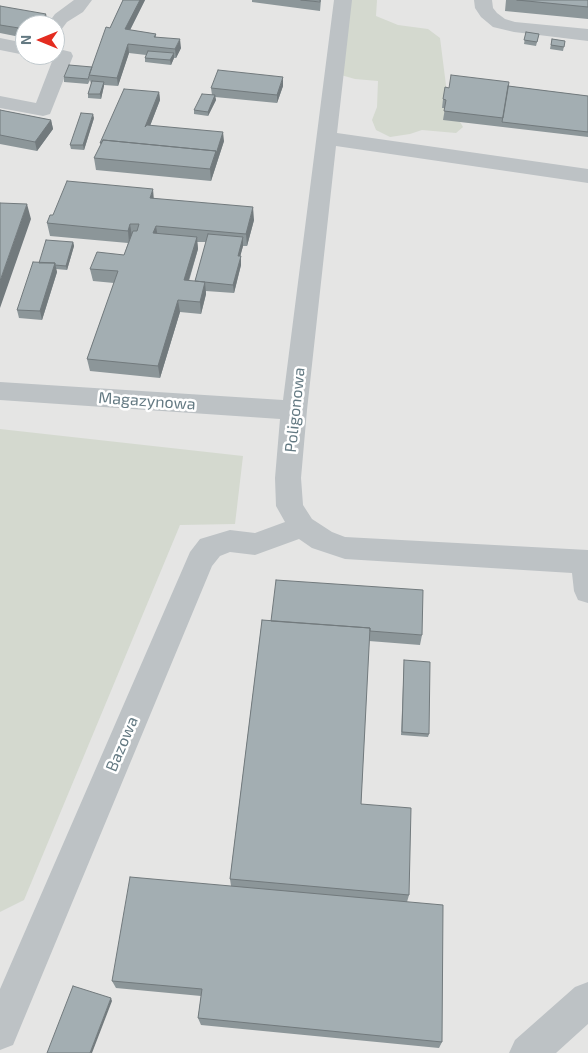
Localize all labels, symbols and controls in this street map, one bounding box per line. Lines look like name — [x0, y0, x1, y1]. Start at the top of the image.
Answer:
north arrow — [15, 15, 65, 65]
text: N — [17, 35, 34, 45]
street label: Poligonowa — [281, 367, 309, 453]
street label: Magazynowa — [98, 388, 196, 414]
street label: Bazowa — [102, 714, 142, 774]

